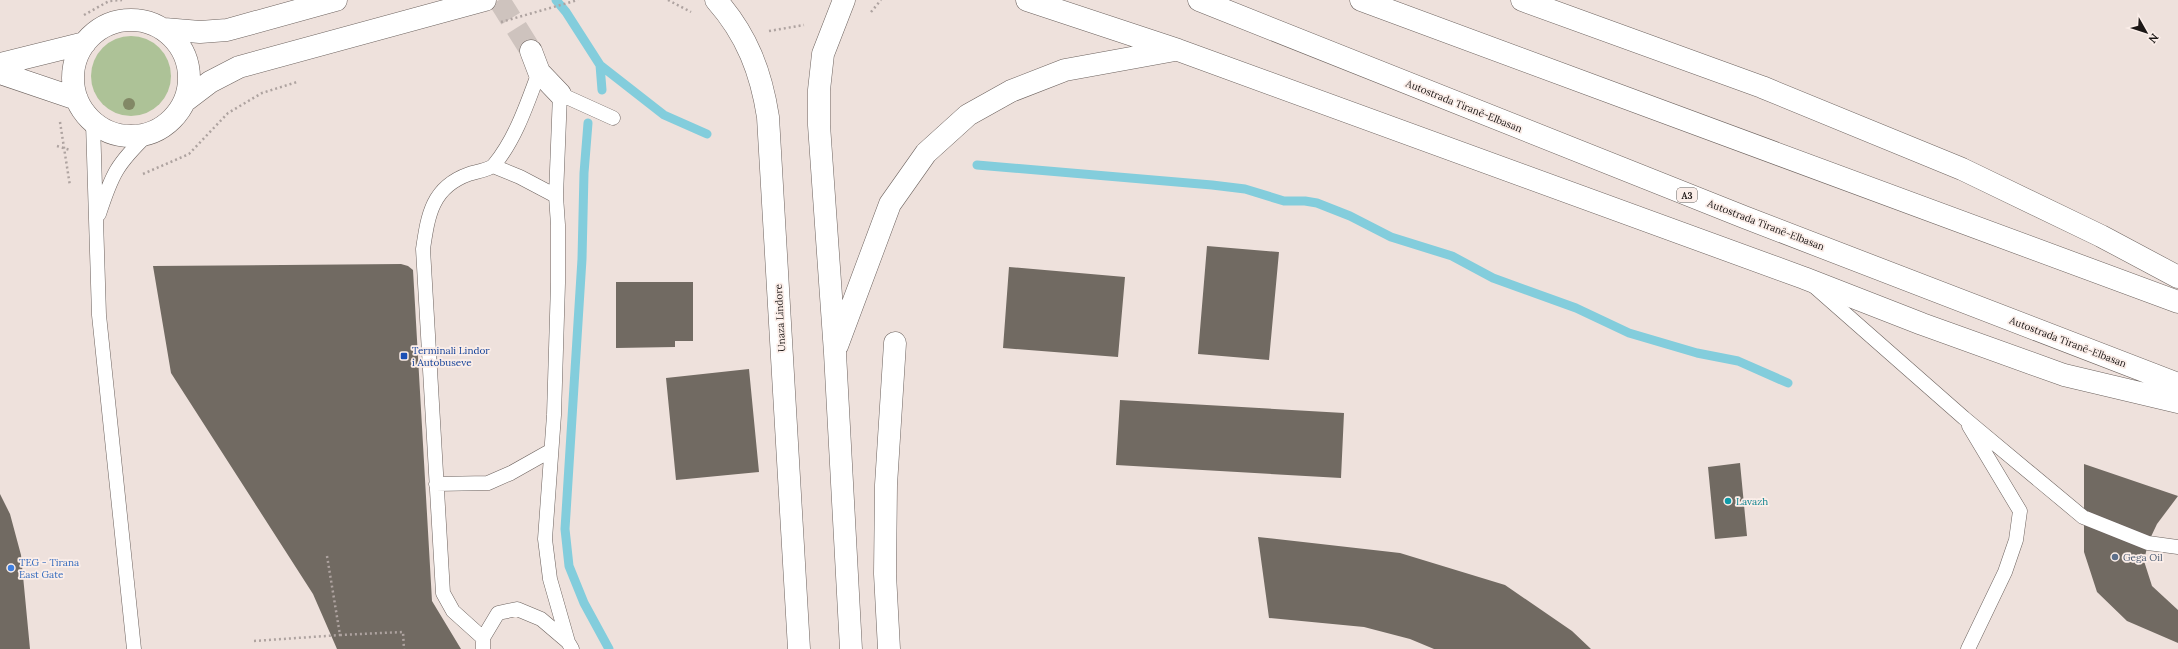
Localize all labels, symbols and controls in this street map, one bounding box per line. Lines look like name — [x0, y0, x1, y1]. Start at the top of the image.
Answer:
north arrow — [2126, 12, 2166, 52]
text: N — [2145, 31, 2162, 46]
street label: Autostrada Tiranë-Elbasan — [1403, 76, 1524, 135]
road number: A3 — [1677, 188, 1697, 202]
street label: Autostrada Tiranë-Elbasan — [1705, 196, 1826, 253]
street label: Unaza Lindore — [772, 283, 788, 352]
street label: Autostrada Tiranë-Elbasan — [2007, 313, 2128, 370]
place label: Terminali Lindor i Autobuseve — [412, 344, 490, 369]
marker: Terminali Lindor i Autobuseve — [399, 351, 409, 361]
place label: Lavazh — [1736, 495, 1768, 508]
marker: Lavazh — [1723, 496, 1733, 506]
place label: Gega Oil — [2123, 551, 2163, 564]
marker: Gega Oil — [2110, 552, 2120, 562]
place label: TEG - Tirana East Gate — [19, 556, 79, 581]
marker: TEG - Tirana East Gate — [6, 563, 16, 573]

